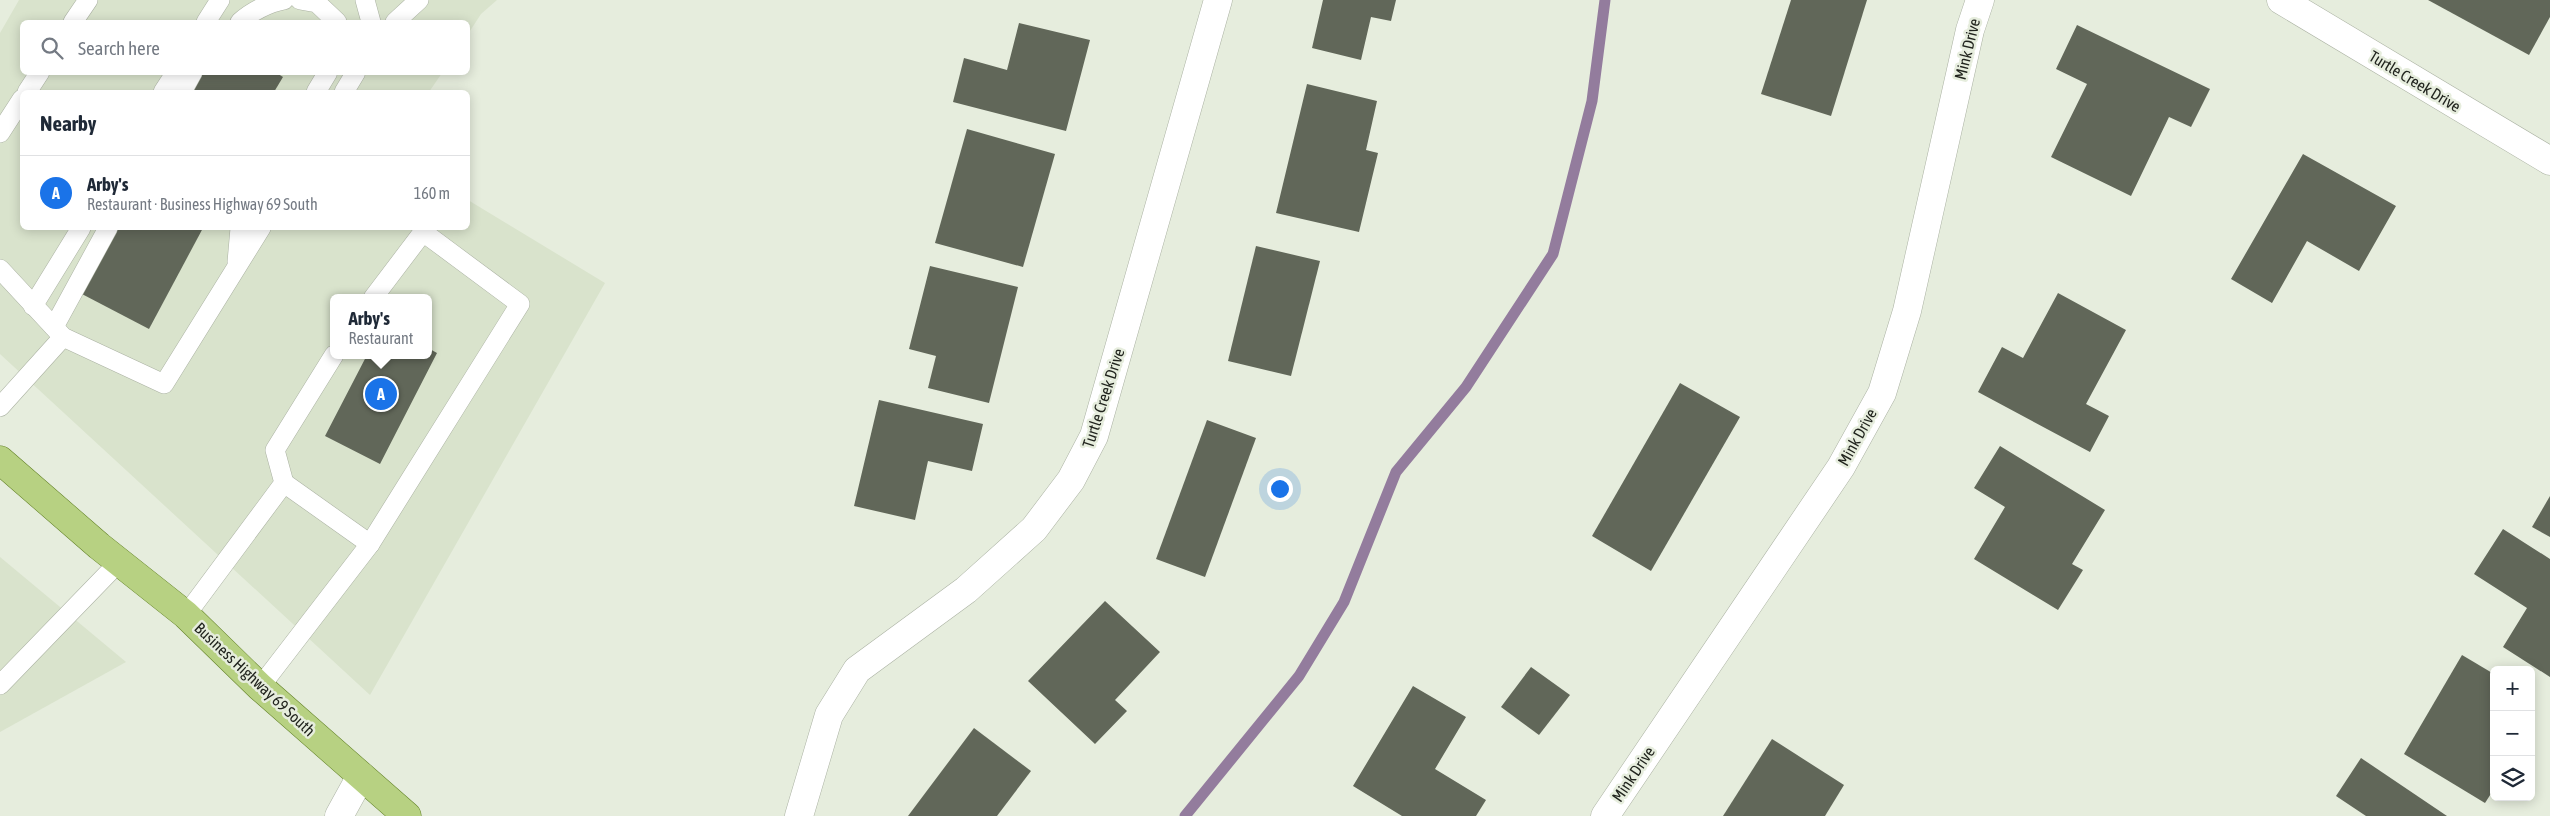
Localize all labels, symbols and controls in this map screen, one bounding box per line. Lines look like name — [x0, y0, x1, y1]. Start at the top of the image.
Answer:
street label: Mink Drive — [1951, 17, 1983, 81]
search box — [20, 20, 470, 75]
icon: search — [38, 34, 66, 62]
text: Search here — [78, 37, 160, 59]
street label: Turtle Creek Drive — [2366, 47, 2464, 115]
text: Nearby — [40, 111, 96, 135]
text: Arby's — [87, 173, 128, 195]
text: A — [52, 184, 60, 202]
text: 160 m — [414, 184, 450, 202]
text: Restaurant · Business Highway 69 South — [87, 195, 318, 213]
popup — [330, 294, 432, 359]
text: Arby's — [349, 307, 390, 329]
text: Restaurant — [349, 329, 413, 347]
street label: Turtle Creek Drive — [1078, 346, 1128, 450]
pin: A — [365, 375, 397, 413]
street label: Mink Drive — [1834, 405, 1880, 469]
your location — [1267, 476, 1293, 502]
street label: Business Highway 69 South — [190, 619, 319, 740]
map controls — [2490, 666, 2535, 801]
button: + — [2490, 666, 2535, 711]
button: − — [2490, 711, 2535, 756]
street label: Mink Drive — [1608, 743, 1658, 805]
button: layers — [2490, 756, 2535, 801]

